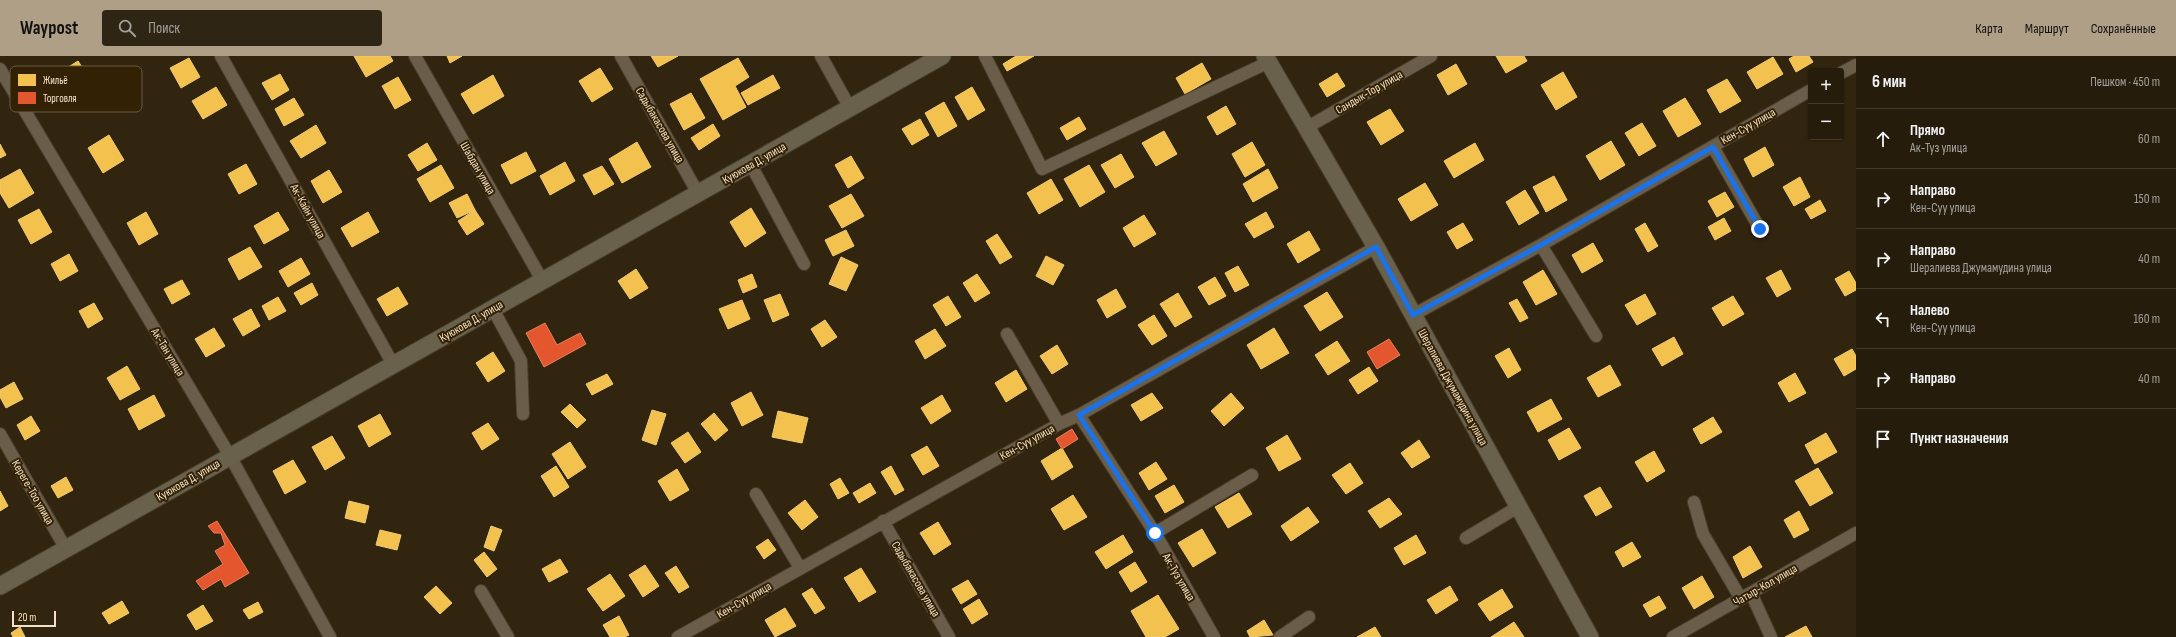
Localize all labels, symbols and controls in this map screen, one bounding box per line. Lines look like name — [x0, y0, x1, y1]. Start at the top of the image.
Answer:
search box — [102, 10, 382, 46]
text: Waypost — [20, 17, 78, 40]
icon: search — [116, 17, 138, 39]
text: Поиск — [148, 19, 180, 38]
text: Карта — [1975, 20, 2003, 37]
text: Маршрут — [2025, 20, 2069, 37]
text: Сохранённые — [2091, 20, 2156, 37]
legend — [10, 66, 142, 112]
street label: Сандык-Тор улица — [1333, 67, 1406, 118]
map controls — [1808, 68, 1844, 140]
button: + — [1808, 68, 1844, 104]
text: 6 мин — [1872, 72, 1906, 92]
text: Жильё — [43, 74, 68, 87]
text: Пешком · 450 m — [2090, 74, 2160, 90]
street label: Садыбакасова улица — [632, 85, 688, 166]
text: Торговля — [43, 92, 77, 105]
button: − — [1808, 104, 1844, 140]
street label: Кен-Суу улица — [1718, 105, 1778, 148]
text: Прямо — [1910, 121, 1945, 140]
icon: ahead — [1872, 128, 1894, 150]
text: 60 m — [2138, 131, 2160, 147]
street label: Шабдан улица — [457, 139, 499, 198]
street label: Куюкова Д. улица — [720, 139, 789, 188]
text: Ак-Туз улица — [1910, 140, 1967, 156]
street label: Ак-Кайн улица — [286, 180, 329, 241]
text: Направо — [1910, 181, 1956, 200]
icon: right — [1872, 188, 1894, 210]
text: 150 m — [2134, 191, 2160, 207]
text: Кен-Суу улица — [1910, 200, 1975, 216]
route end — [1751, 220, 1769, 238]
text: Направо — [1910, 241, 1956, 260]
icon: right — [1872, 248, 1894, 270]
text: 40 m — [2138, 251, 2160, 267]
text: Шералиева Джумамудина улица — [1910, 260, 2052, 276]
street label: Куюкова Д. улица — [437, 297, 506, 346]
text: Налево — [1910, 301, 1950, 320]
icon: left — [1872, 308, 1894, 330]
text: 160 m — [2134, 311, 2160, 327]
text: Кен-Суу улица — [1910, 320, 1975, 336]
street label: Ак-Тан улица — [147, 325, 188, 379]
street label: Шералиева Джумамудина улица — [1414, 326, 1491, 448]
icon: right — [1872, 368, 1894, 390]
text: Направо — [1910, 369, 1956, 388]
text: 40 m — [2138, 371, 2160, 387]
street label: Кен-Суу улица — [997, 421, 1058, 464]
icon: arrive — [1872, 428, 1894, 450]
text: Пункт назначения — [1910, 429, 2008, 448]
street label: Куюкова Д. улица — [154, 456, 223, 505]
street label: Кереге-Тоо улица — [8, 457, 57, 527]
route start — [1146, 524, 1164, 542]
street label: Садыбакасова улица — [888, 539, 944, 620]
street label: Ак-Туз улица — [1158, 550, 1198, 604]
street label: Чатыр-Кол улица — [1731, 561, 1800, 610]
street label: Кен-Суу улица — [714, 579, 774, 622]
scale bar — [12, 609, 56, 628]
text: 20 m — [18, 611, 36, 624]

